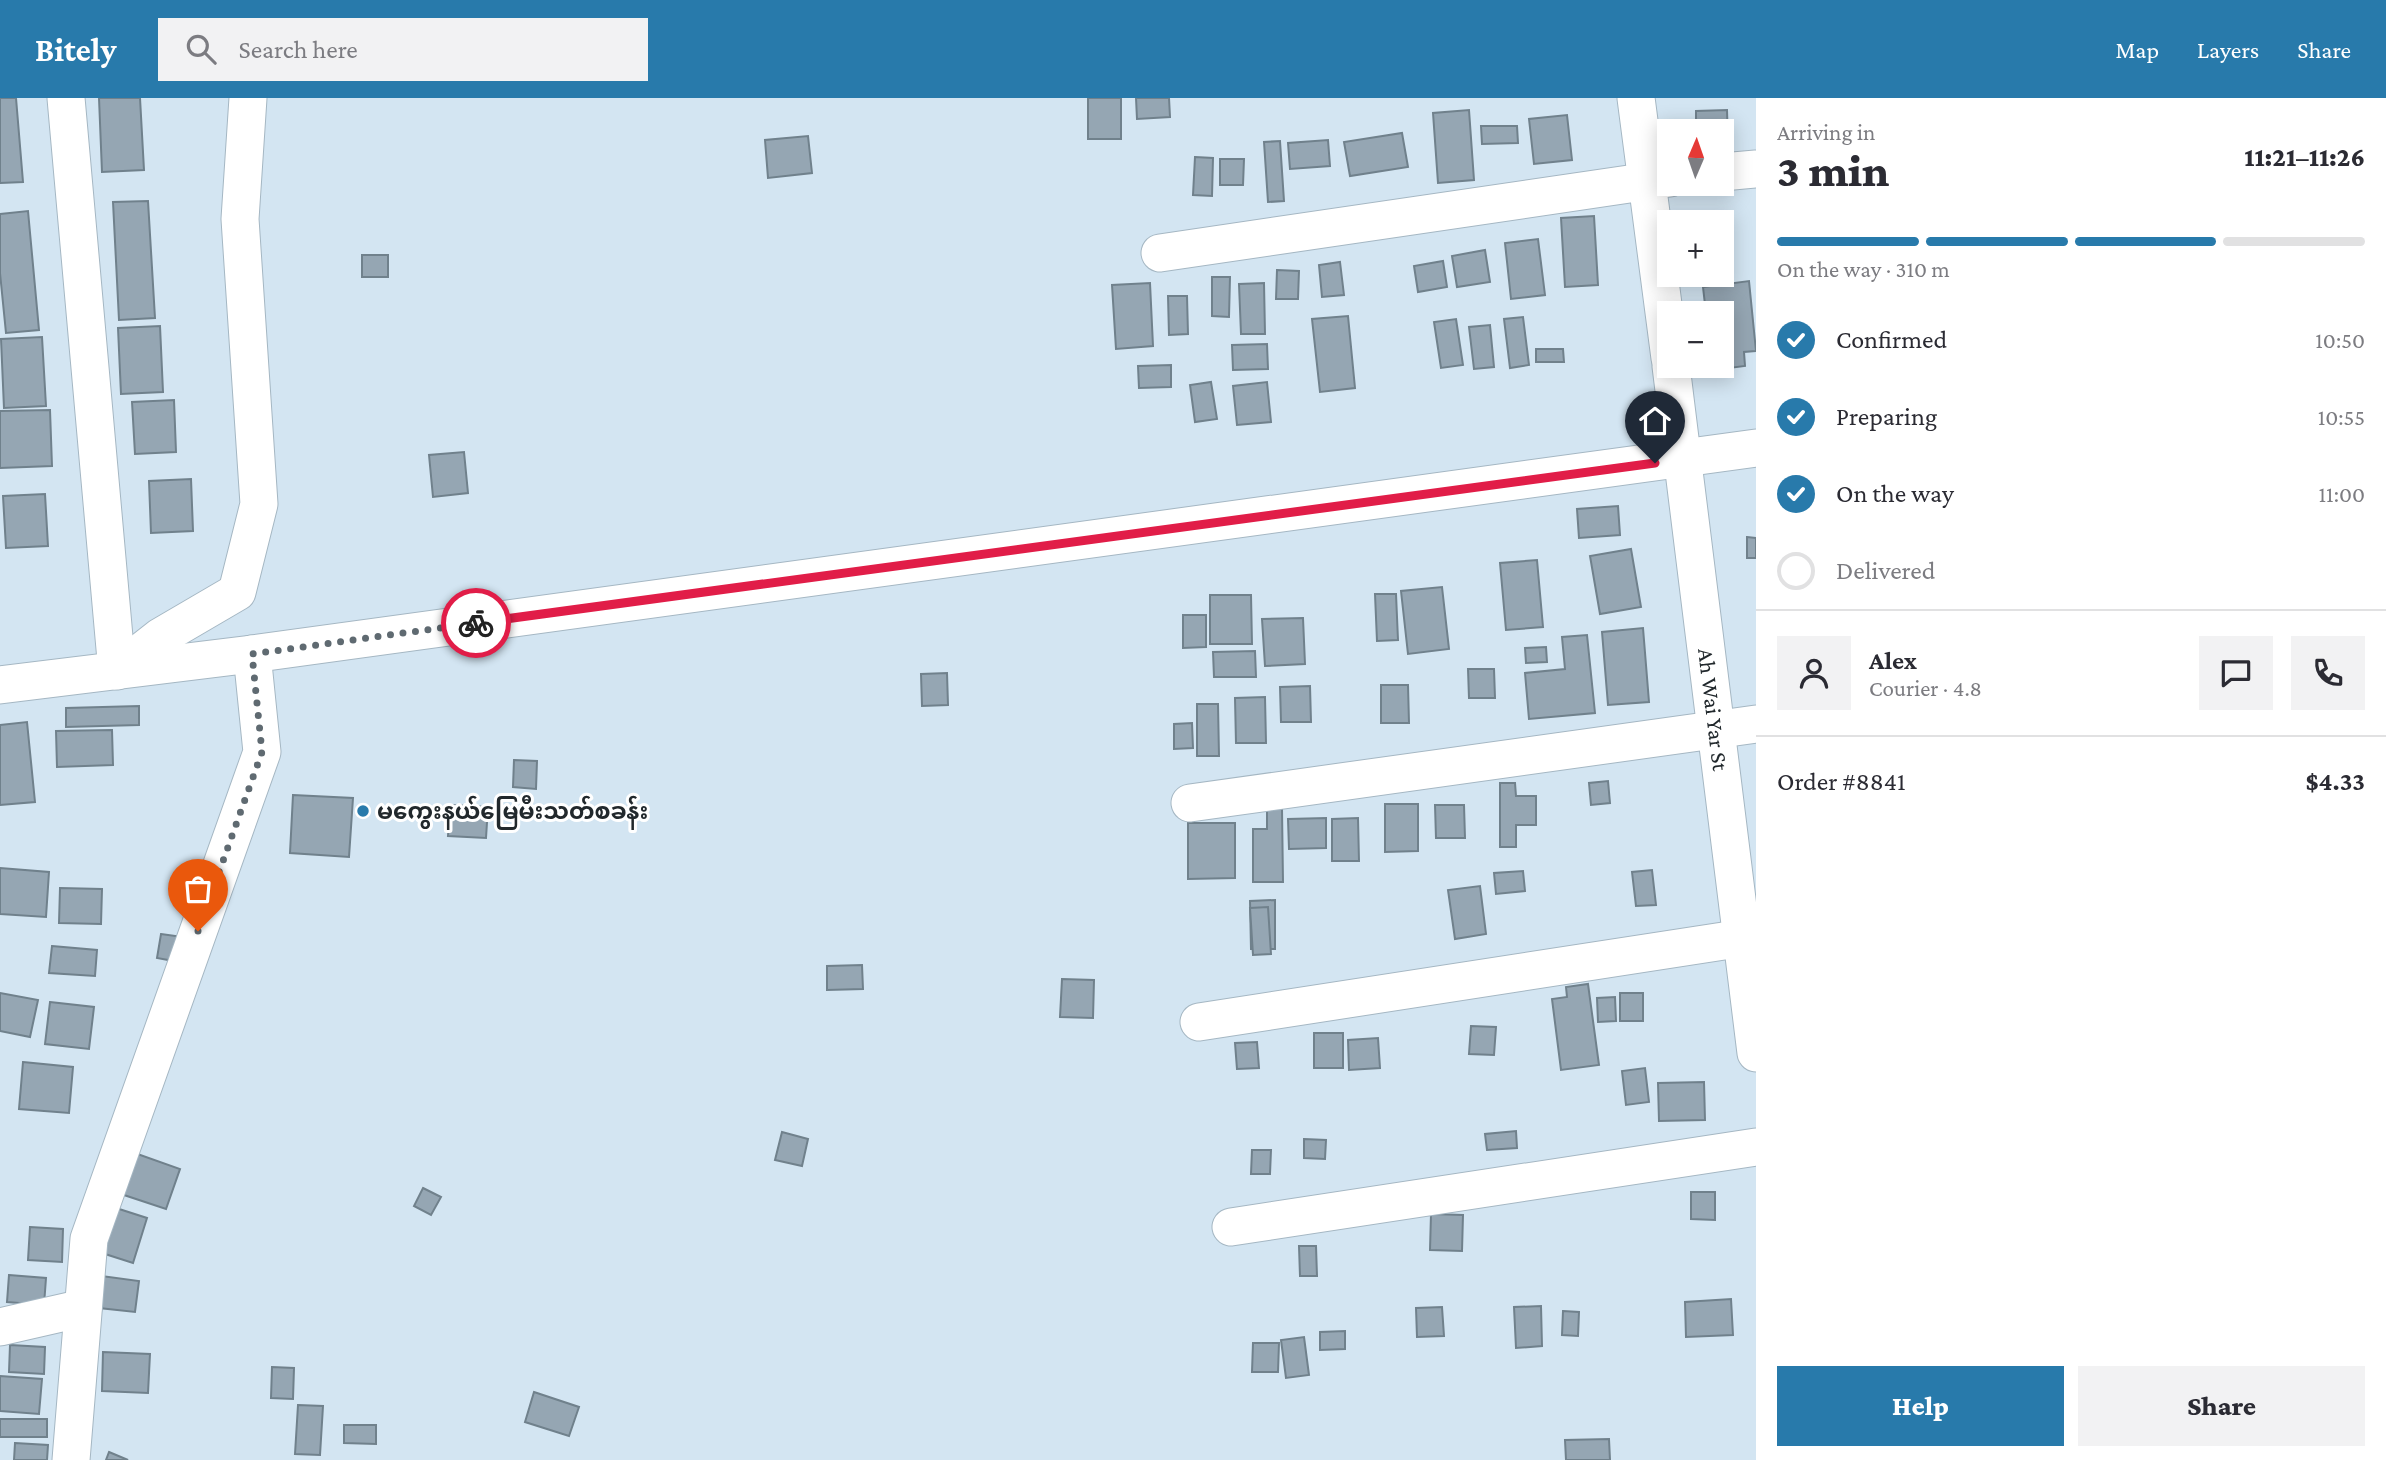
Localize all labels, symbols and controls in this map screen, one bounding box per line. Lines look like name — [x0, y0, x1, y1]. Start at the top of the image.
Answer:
search box — [158, 18, 648, 81]
icon: search — [182, 30, 220, 68]
text: Bitely — [35, 31, 116, 68]
text: Search here — [238, 35, 358, 64]
text: Map — [2115, 36, 2159, 63]
text: Layers — [2197, 36, 2259, 63]
text: Share — [2297, 36, 2351, 63]
north arrow — [1657, 119, 1734, 196]
map controls — [1657, 119, 1734, 378]
text: Arriving in — [1777, 119, 1875, 145]
text: 11:21–11:26 — [2244, 143, 2365, 172]
text: 3 min — [1777, 145, 1889, 196]
button: + — [1657, 210, 1734, 287]
text: On the way · 310 m — [1777, 256, 1950, 282]
button: − — [1657, 301, 1734, 378]
icon: check — [1777, 321, 1815, 359]
text: Confirmed — [1836, 325, 1947, 354]
text: 10:50 — [2315, 327, 2365, 353]
pin — [1625, 391, 1685, 463]
icon: check — [1777, 398, 1815, 436]
icon: home — [1636, 402, 1674, 440]
text: Preparing — [1836, 402, 1937, 431]
text: 10:55 — [2318, 404, 2365, 430]
icon: check — [1777, 475, 1815, 513]
text: On the way — [1836, 479, 1954, 508]
text: 11:00 — [2318, 481, 2365, 507]
text: Delivered — [1836, 556, 1935, 585]
courier — [441, 588, 511, 658]
icon: bike — [457, 604, 495, 642]
button: person — [1777, 636, 1851, 710]
button: chat — [2199, 636, 2273, 710]
button: phone — [2291, 636, 2365, 710]
text: Alex — [1869, 646, 1917, 675]
street label: Ah Wai Yar St — [1693, 647, 1734, 772]
text: Courier · 4.8 — [1869, 675, 1982, 701]
text: Order #8841 — [1777, 767, 1906, 796]
text: $4.33 — [2305, 767, 2365, 796]
place label: မကွေးနယ်မြေမီးသတ်စခန်း — [377, 795, 648, 830]
marker: မကွေးနယ်မြေမီးသတ်စခန်း — [355, 803, 371, 819]
pin — [168, 859, 228, 931]
icon: bag — [179, 870, 217, 908]
button: Help — [1777, 1366, 2064, 1446]
button: Share — [2078, 1366, 2365, 1446]

